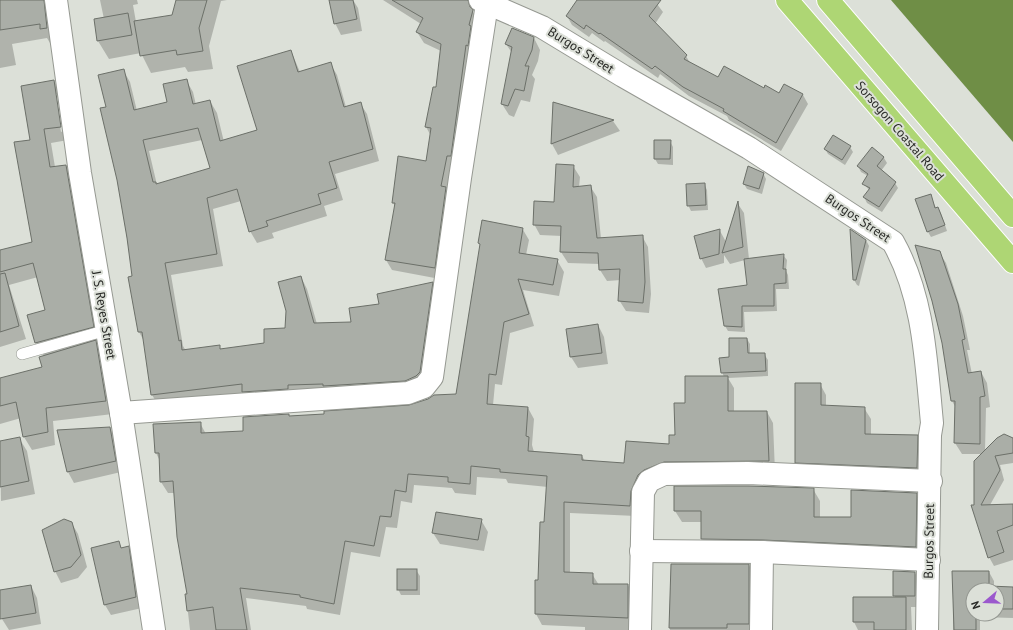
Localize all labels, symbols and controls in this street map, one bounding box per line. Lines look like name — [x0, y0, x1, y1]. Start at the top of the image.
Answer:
street label: Burgos Street — [545, 23, 618, 77]
street label: Sorsogon Coastal Road — [852, 78, 948, 184]
street label: Burgos Street — [822, 190, 894, 246]
street label: J. S. Reyes Street — [88, 269, 120, 361]
street label: Burgos Street — [920, 503, 938, 579]
north arrow — [965, 582, 1005, 622]
text: N — [968, 600, 983, 611]

